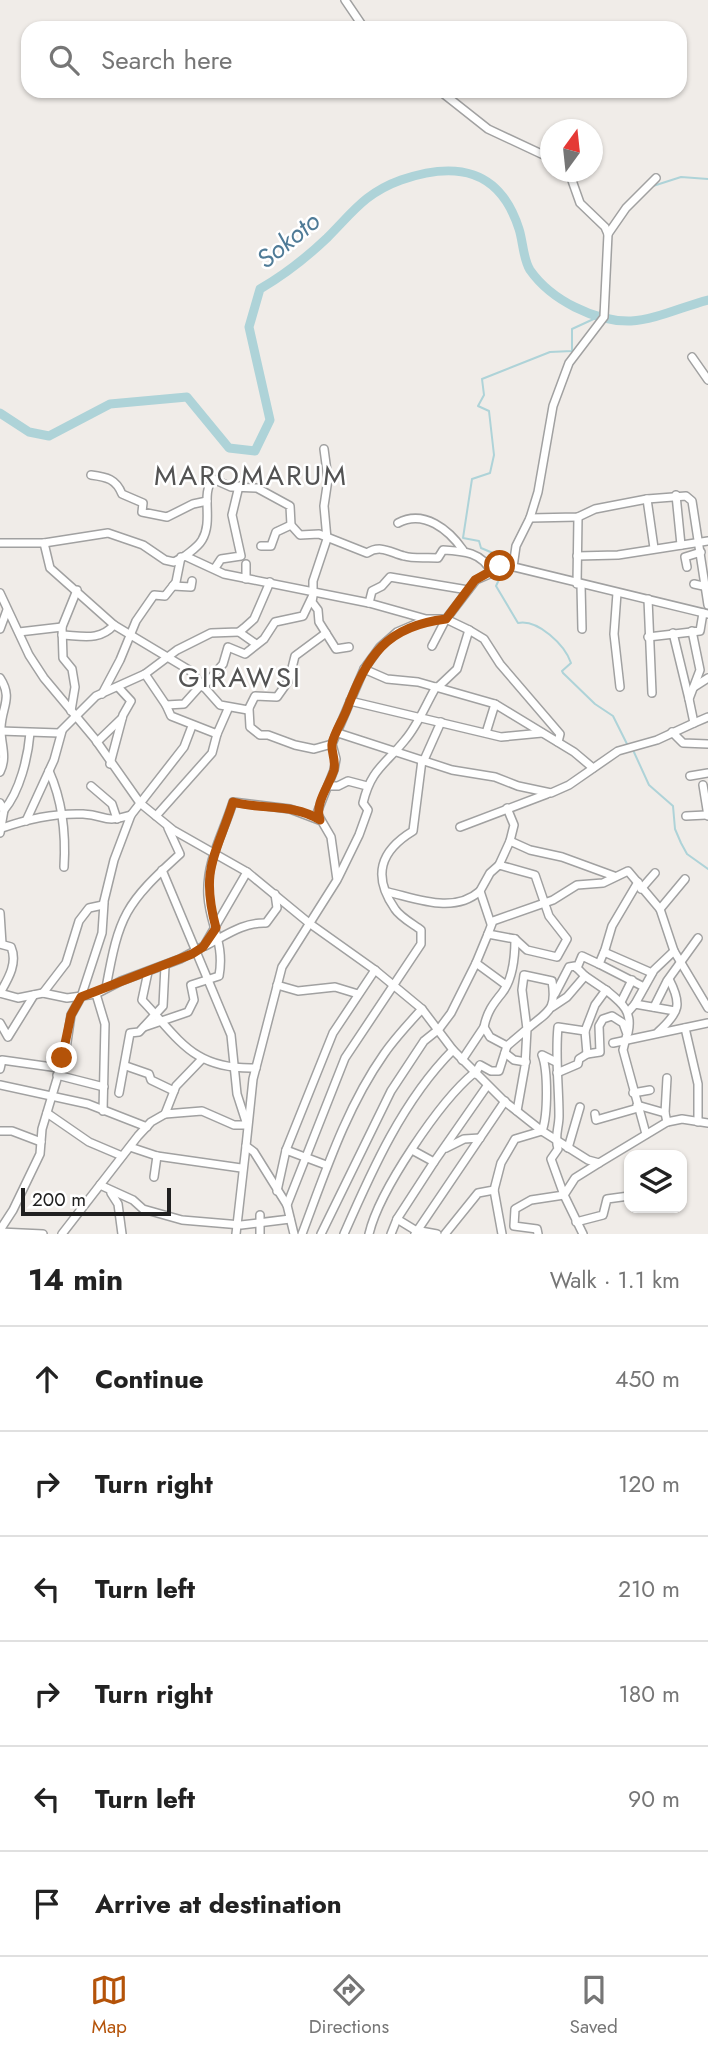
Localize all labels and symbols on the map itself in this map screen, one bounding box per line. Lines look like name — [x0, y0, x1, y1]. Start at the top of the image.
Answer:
north arrow — [540, 119, 603, 182]
water label: Sokoto — [248, 202, 328, 277]
district label: MAROMARUM — [154, 455, 348, 496]
route start — [484, 550, 515, 581]
district label: GIRAWSI — [178, 657, 302, 698]
route end — [46, 1042, 77, 1073]
scale bar — [21, 1185, 172, 1217]

